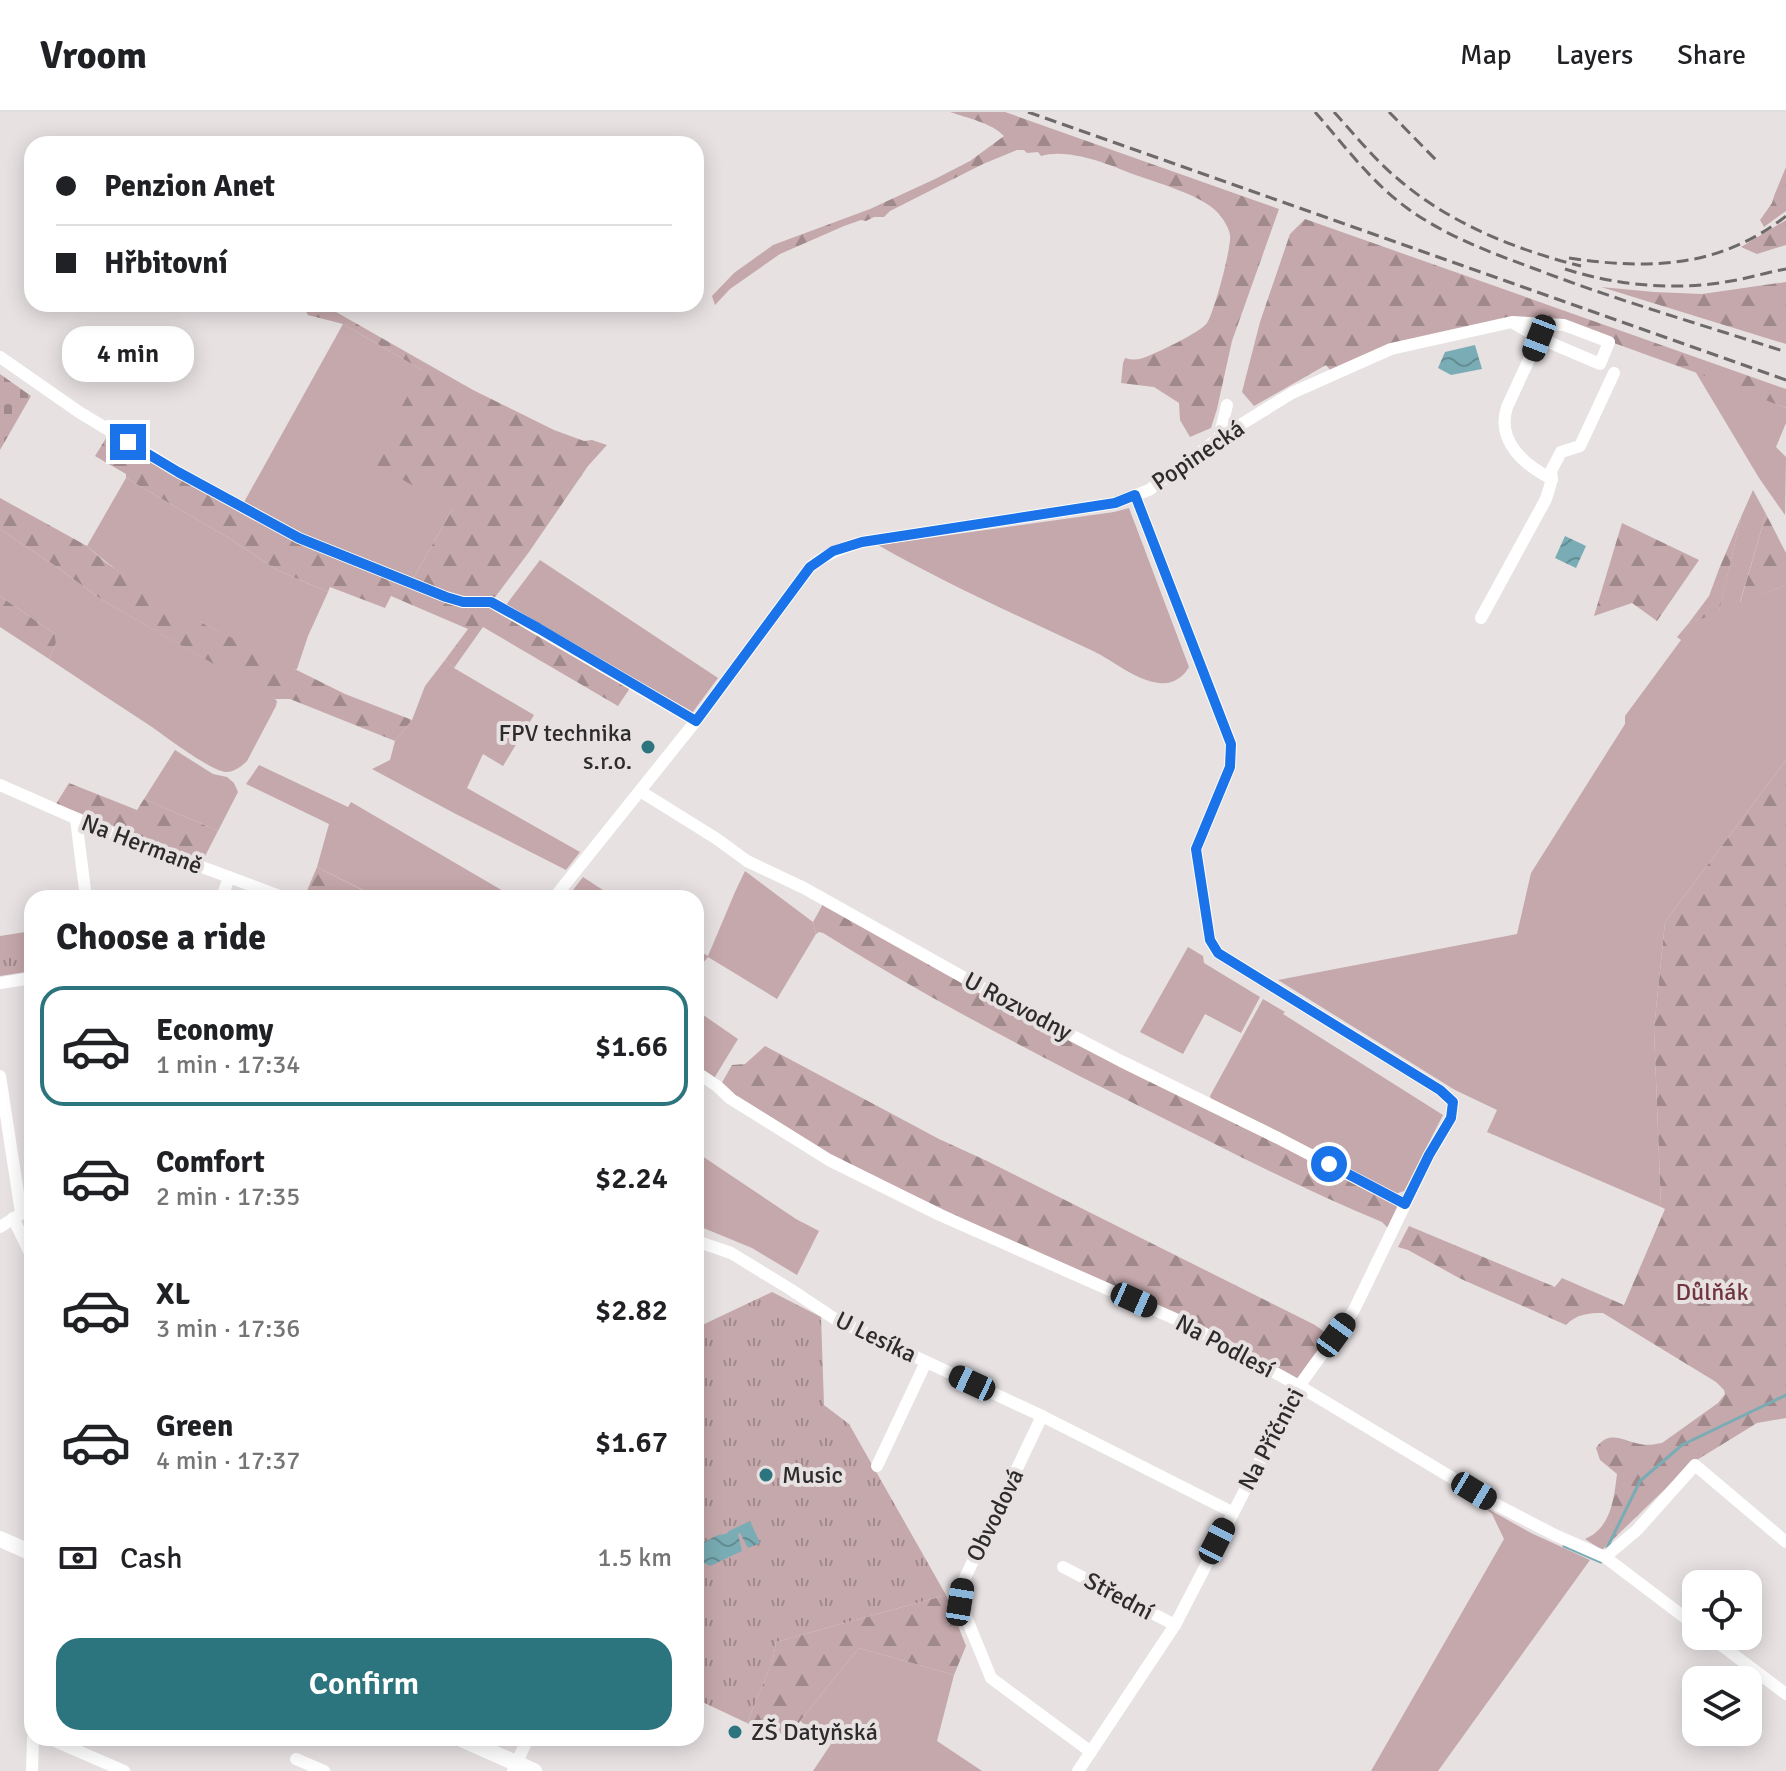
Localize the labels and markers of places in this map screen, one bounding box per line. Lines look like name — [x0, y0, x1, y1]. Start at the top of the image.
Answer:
place label: FPV technika s.r.o. — [498, 718, 632, 776]
marker: FPV technika s.r.o. — [639, 738, 657, 756]
place label: Music — [782, 1460, 843, 1490]
marker: Music — [757, 1466, 775, 1484]
place label: ZŠ Datyňská — [751, 1717, 878, 1747]
marker: ZŠ Datyňská — [726, 1723, 744, 1741]

